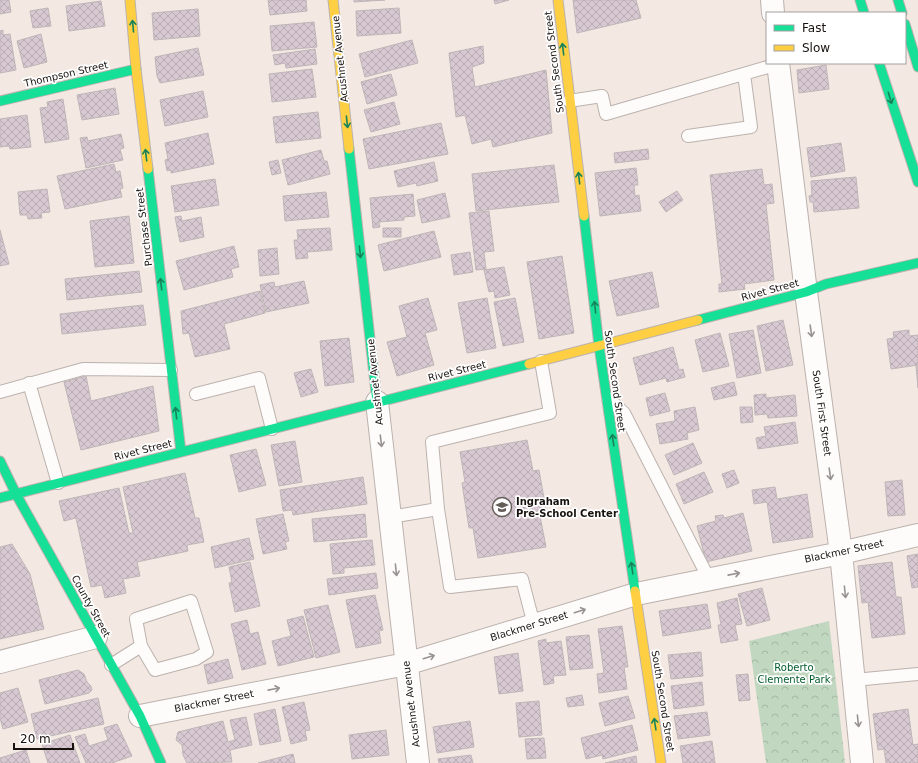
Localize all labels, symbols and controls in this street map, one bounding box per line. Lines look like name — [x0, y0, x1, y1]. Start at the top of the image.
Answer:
street label: South Second Street — [542, 10, 566, 114]
legend — [766, 12, 906, 64]
street label: Acushnet Avenue — [330, 15, 350, 103]
one-way arrow — [129, 20, 136, 33]
text: Fast — [802, 21, 826, 35]
text: Slow — [802, 41, 830, 55]
one-way arrow — [559, 43, 567, 56]
street label: Thompson Street — [22, 59, 109, 89]
one-way arrow — [887, 92, 894, 105]
one-way arrow — [343, 115, 350, 128]
one-way arrow — [143, 149, 150, 162]
one-way arrow — [575, 172, 583, 185]
street label: Purchase Street — [134, 187, 154, 267]
one-way arrow — [357, 245, 364, 258]
street label: Rivet Street — [740, 277, 800, 303]
one-way arrow — [158, 278, 165, 291]
one-way arrow — [591, 301, 598, 314]
one-way arrow — [807, 324, 815, 337]
street label: South Second Street — [602, 329, 628, 433]
street label: Acushnet Avenue — [365, 338, 385, 426]
street label: Rivet Street — [427, 358, 487, 384]
street label: South First Street — [811, 369, 834, 457]
one-way arrow — [172, 407, 180, 420]
one-way arrow — [377, 434, 385, 447]
one-way arrow — [608, 434, 616, 447]
street label: Rivet Street — [113, 437, 173, 463]
one-way arrow — [826, 467, 834, 480]
school or university icon: Ingraham Pre-School Center — [491, 496, 513, 518]
place label: Ingraham Pre-School Center — [516, 496, 618, 519]
street label: Blackmer Street — [803, 537, 885, 565]
one-way arrow — [628, 562, 636, 575]
one-way arrow — [392, 563, 400, 576]
one-way arrow — [727, 570, 740, 578]
street label: County Street — [69, 573, 113, 639]
one-way arrow — [841, 585, 848, 598]
one-way arrow — [573, 607, 586, 614]
street label: Blackmer Street — [489, 609, 569, 643]
street label: South Second Street — [650, 649, 676, 753]
one-way arrow — [422, 653, 435, 660]
street label: Acushnet Avenue — [400, 660, 422, 748]
park label: Roberto Clemente Park — [757, 662, 831, 685]
one-way arrow — [267, 685, 280, 693]
street label: Blackmer Street — [173, 688, 255, 714]
one-way arrow — [854, 714, 861, 727]
one-way arrow — [651, 718, 659, 731]
scale bar — [14, 725, 73, 751]
text: 20 m — [20, 732, 51, 746]

